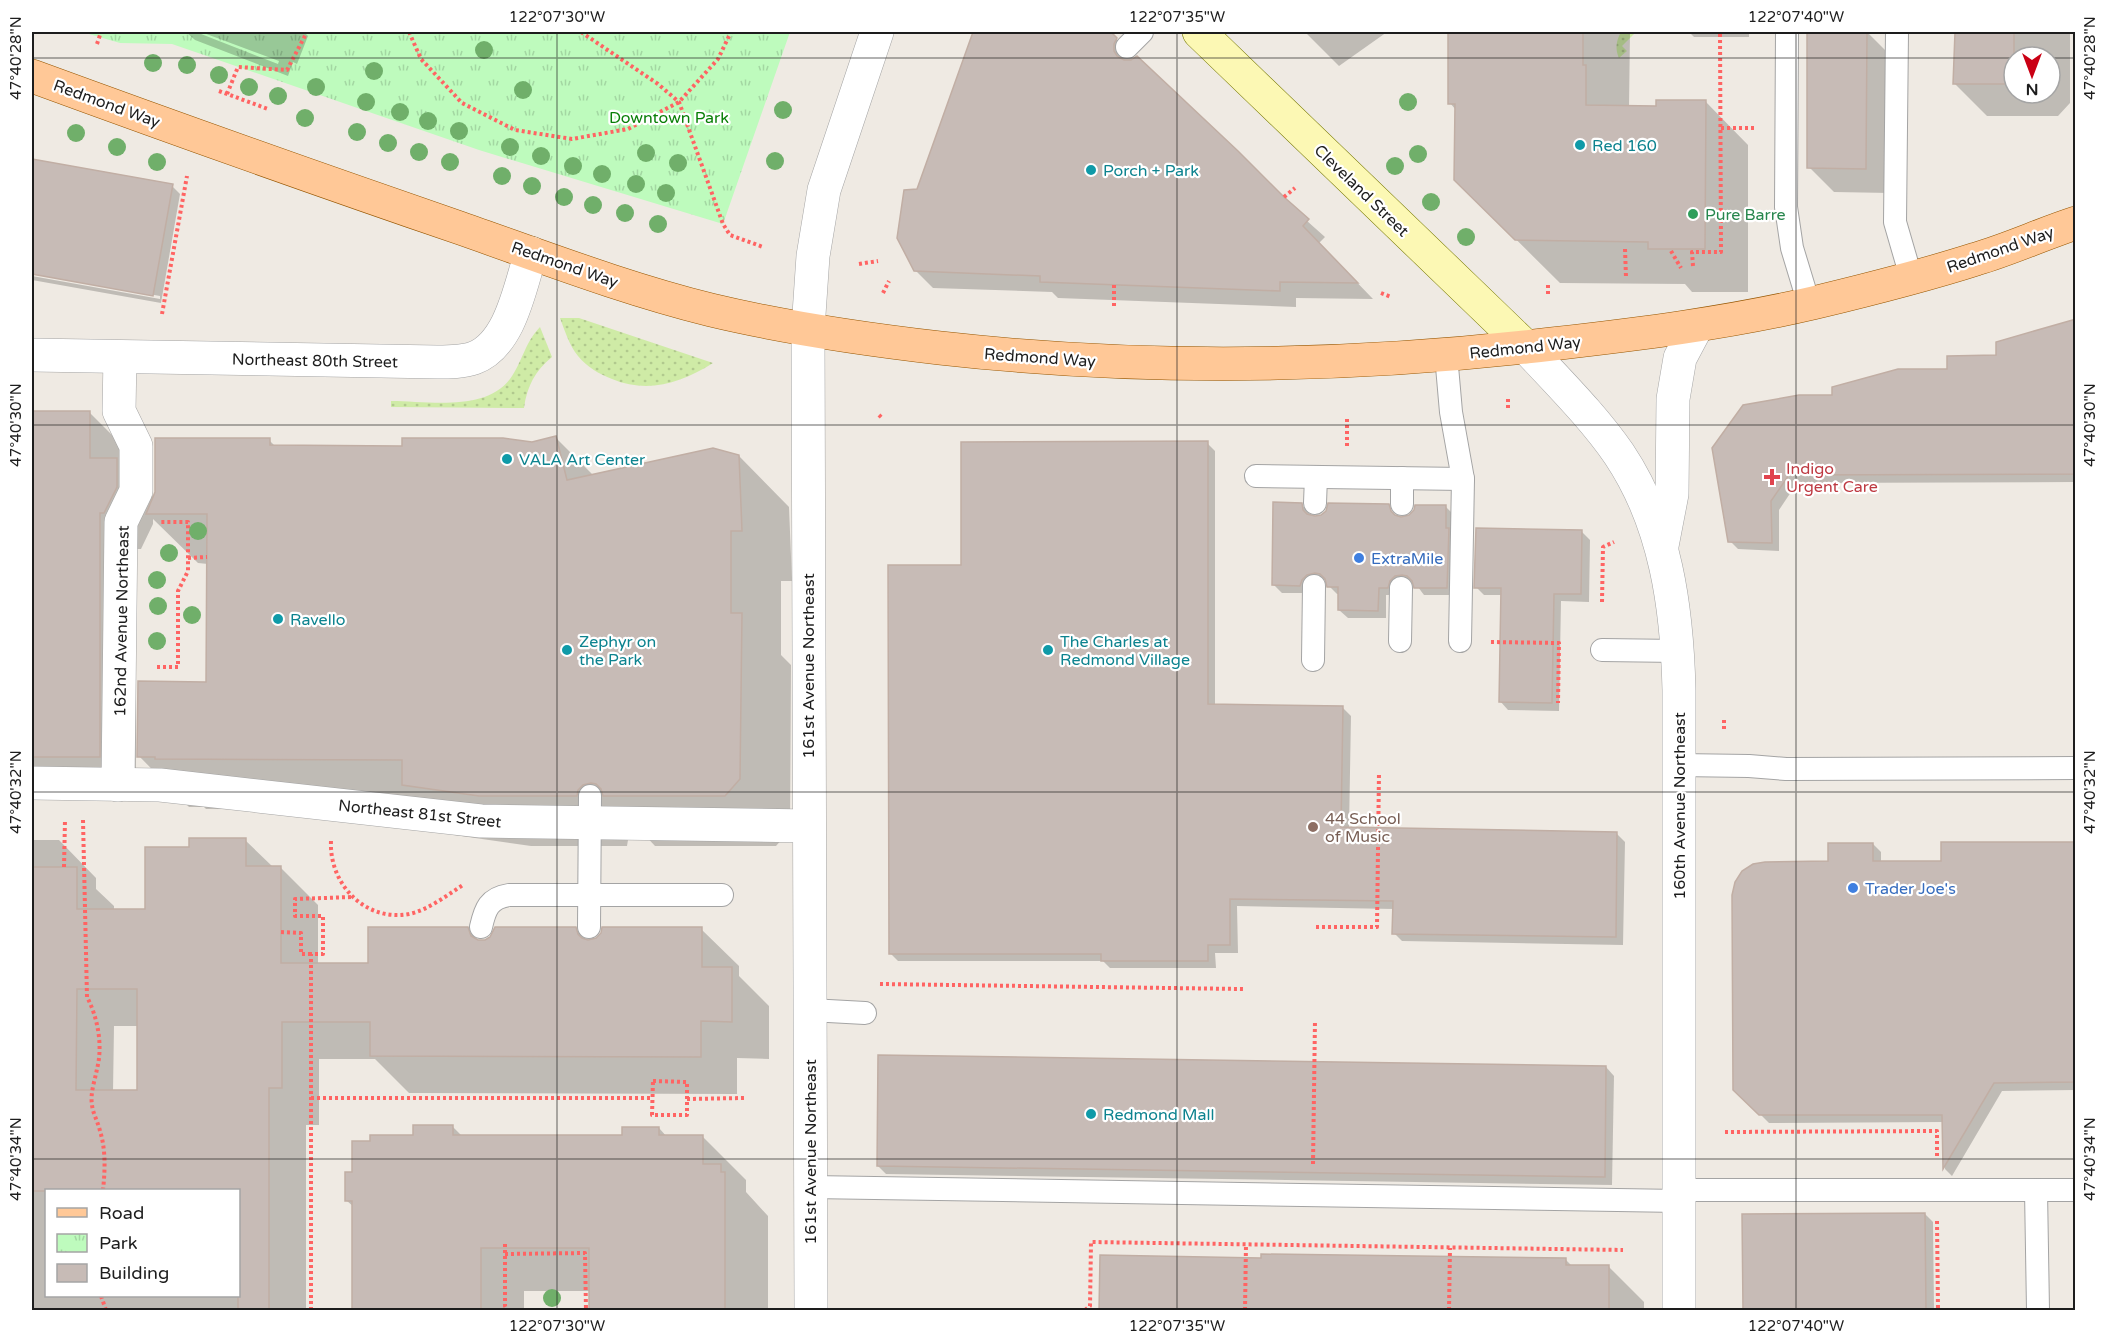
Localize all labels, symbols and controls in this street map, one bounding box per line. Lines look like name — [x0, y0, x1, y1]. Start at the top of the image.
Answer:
text: 122°07'30"W — [509, 8, 605, 26]
text: 122°07'35"W — [1129, 8, 1225, 26]
text: 122°07'40"W — [1748, 8, 1844, 26]
text: 47°40'28"N — [7, 16, 25, 100]
text: 47°40'28"N — [2081, 16, 2099, 100]
north arrow — [2002, 45, 2062, 105]
street label: Redmond Way — [51, 75, 163, 133]
text: N — [2026, 79, 2038, 99]
park label: Downtown Park — [609, 108, 729, 128]
place label: Red 160 — [1592, 136, 1657, 156]
marker: Red 160 — [1573, 138, 1587, 152]
street label: Cleveland Street — [1310, 140, 1413, 241]
place label: Porch + Park — [1103, 161, 1199, 181]
marker: Porch + Park — [1084, 163, 1098, 177]
place label: Pure Barre — [1705, 205, 1786, 225]
marker: Pure Barre — [1686, 207, 1700, 221]
street label: Redmond Way — [1944, 222, 2057, 278]
street label: Redmond Way — [508, 237, 621, 293]
street label: Redmond Way — [1468, 332, 1582, 364]
street label: Redmond Way — [983, 344, 1097, 372]
street label: Northeast 80th Street — [232, 350, 398, 372]
text: 47°40'30"N — [7, 383, 25, 467]
text: 47°40'30"N — [2081, 383, 2099, 467]
place label: VALA Art Center — [519, 450, 646, 470]
marker: VALA Art Center — [500, 452, 514, 466]
place label: Indigo Urgent Care — [1786, 459, 1878, 497]
marker: Indigo Urgent Care — [1763, 468, 1781, 486]
street label: 162nd Avenue Northeast — [110, 525, 134, 717]
place label: ExtraMile — [1371, 549, 1443, 569]
marker: ExtraMile — [1352, 551, 1366, 565]
street label: 161st Avenue Northeast — [799, 573, 819, 759]
place label: Ravello — [290, 610, 345, 630]
marker: Ravello — [271, 612, 285, 626]
place label: Zephyr on the Park — [579, 632, 656, 670]
place label: The Charles at Redmond Village — [1060, 632, 1190, 670]
marker: Zephyr on the Park — [560, 643, 574, 657]
marker: The Charles at Redmond Village — [1041, 643, 1055, 657]
street label: 160th Avenue Northeast — [1670, 712, 1690, 900]
text: 47°40'32"N — [7, 750, 25, 834]
text: 47°40'32"N — [2081, 750, 2099, 834]
street label: Northeast 81st Street — [337, 795, 502, 833]
place label: 44 School of Music — [1325, 809, 1401, 847]
marker: 44 School of Music — [1306, 820, 1320, 834]
place label: Trader Joe's — [1865, 879, 1956, 899]
marker: Trader Joe's — [1846, 881, 1860, 895]
street label: 161st Avenue Northeast — [801, 1059, 821, 1245]
place label: Redmond Mall — [1103, 1105, 1214, 1125]
marker: Redmond Mall — [1084, 1107, 1098, 1121]
text: 47°40'34"N — [7, 1117, 25, 1201]
text: 47°40'34"N — [2081, 1117, 2099, 1201]
legend — [45, 1189, 240, 1297]
text: Road — [99, 1202, 144, 1224]
text: Park — [99, 1232, 138, 1254]
text: Building — [99, 1262, 169, 1284]
text: 122°07'30"W — [509, 1317, 605, 1335]
text: 122°07'35"W — [1129, 1317, 1225, 1335]
text: 122°07'40"W — [1748, 1317, 1844, 1335]

